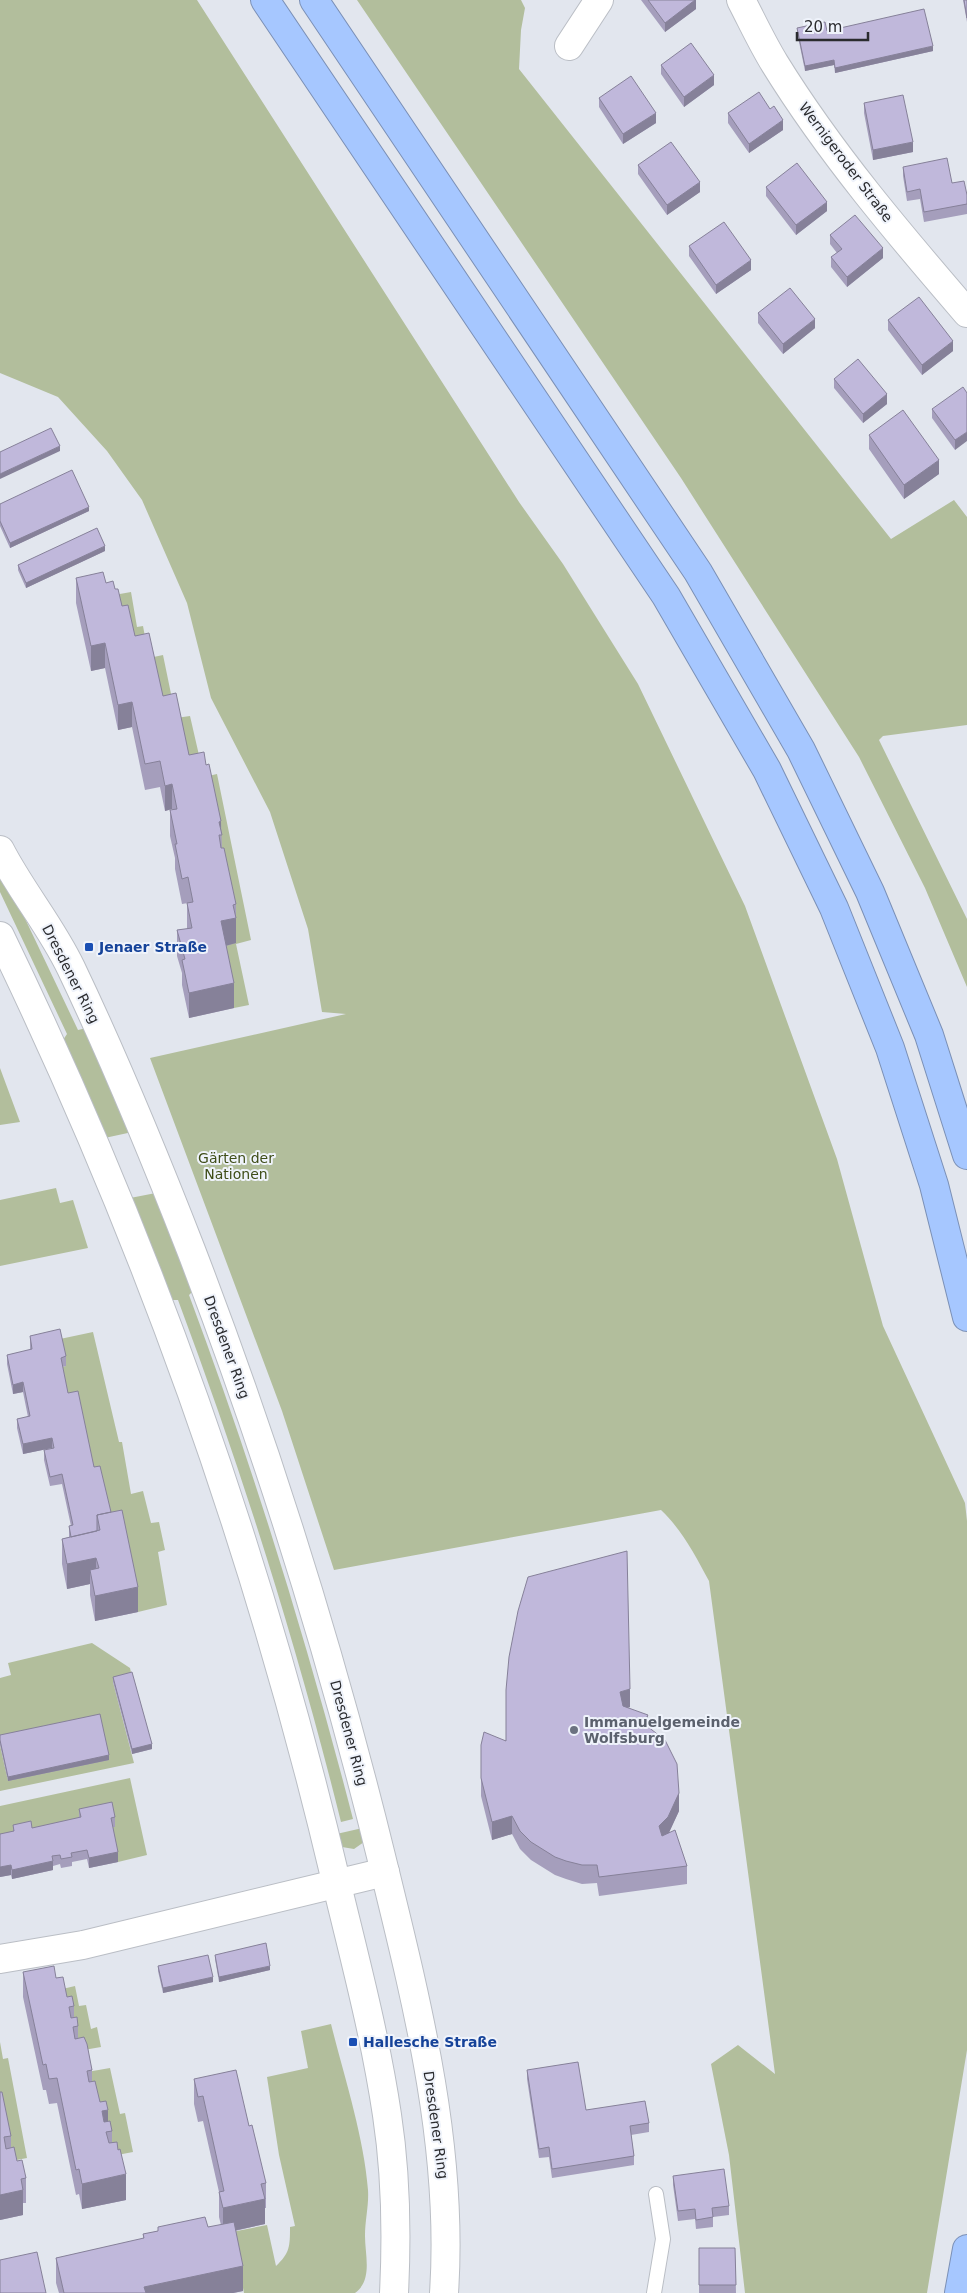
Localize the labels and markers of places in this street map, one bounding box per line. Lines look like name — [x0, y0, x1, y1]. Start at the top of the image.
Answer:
place label: Jenaer Straße — [98, 939, 207, 955]
marker: Jenaer Straße — [83, 941, 95, 953]
place label: Immanuelgemeinde Wolfsburg — [584, 1714, 740, 1746]
marker: Immanuelgemeinde Wolfsburg — [568, 1724, 580, 1736]
place label: Hallesche Straße — [363, 2034, 497, 2050]
marker: Hallesche Straße — [347, 2036, 359, 2048]

